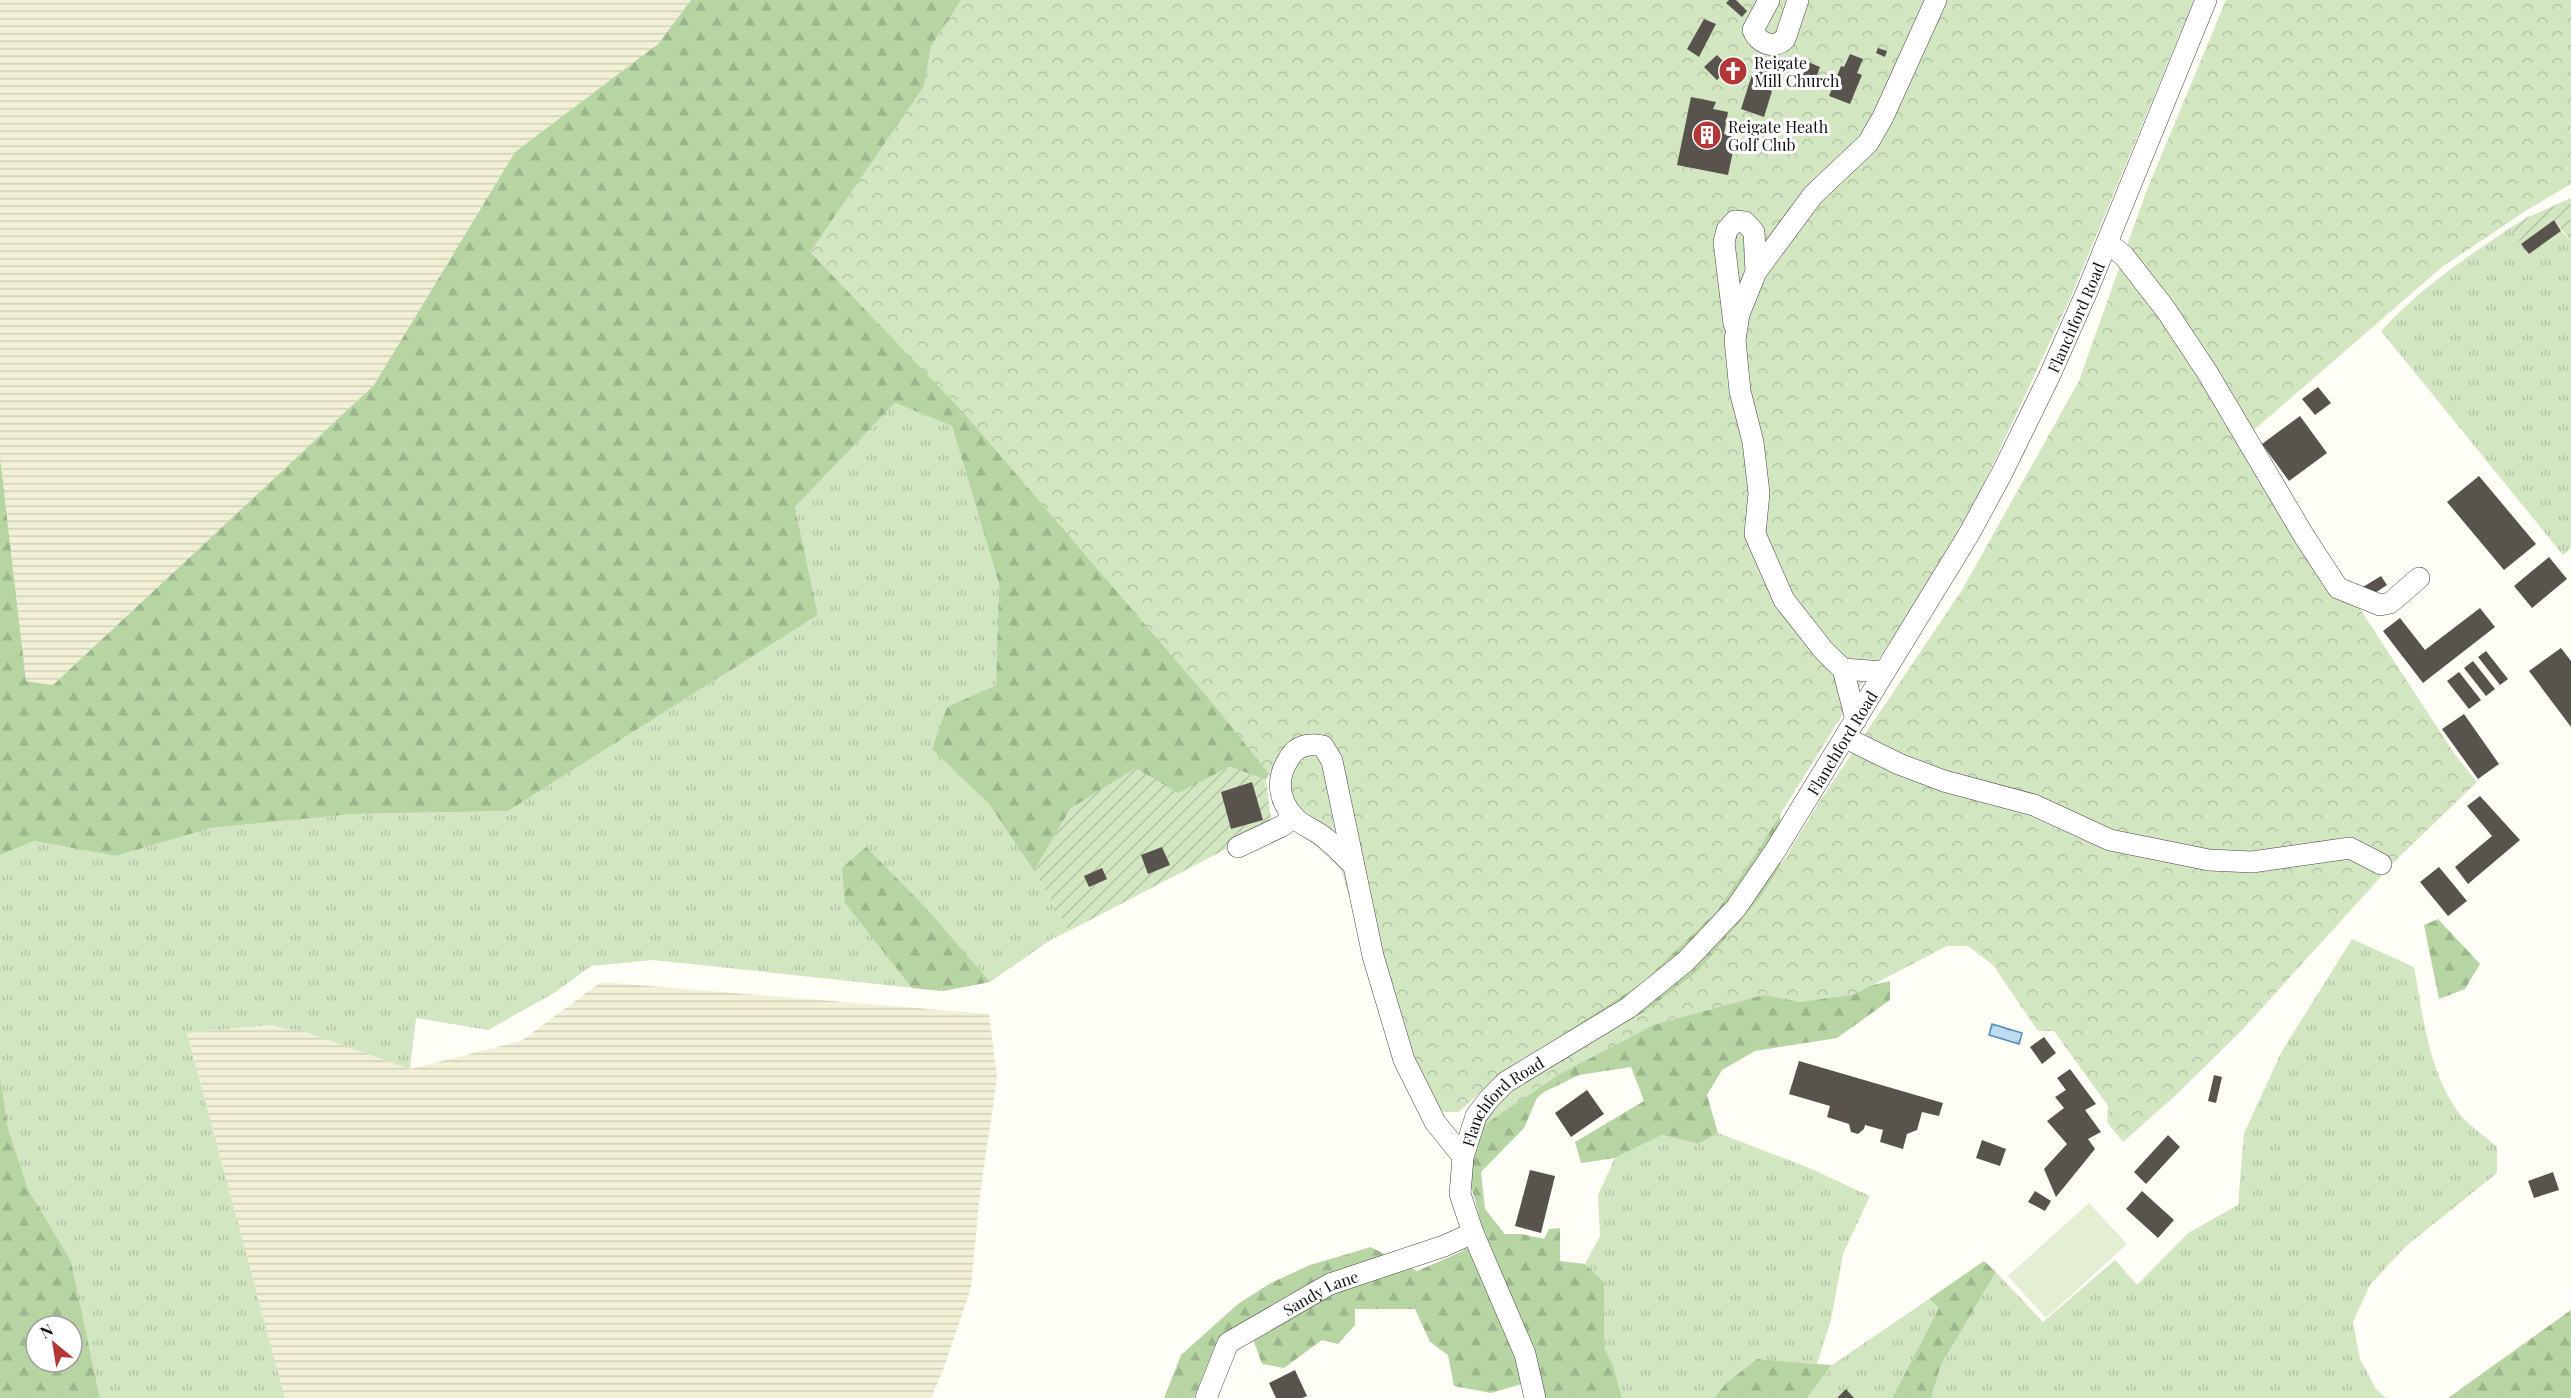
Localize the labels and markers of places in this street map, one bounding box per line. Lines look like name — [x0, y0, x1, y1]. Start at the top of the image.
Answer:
place label: Reigate Mill Church — [1754, 52, 1840, 91]
church icon: Reigate Mill Church — [1717, 55, 1749, 87]
place label: Reigate Heath Golf Club — [1728, 116, 1829, 155]
building icon: Reigate Heath Golf Club — [1691, 119, 1723, 151]

